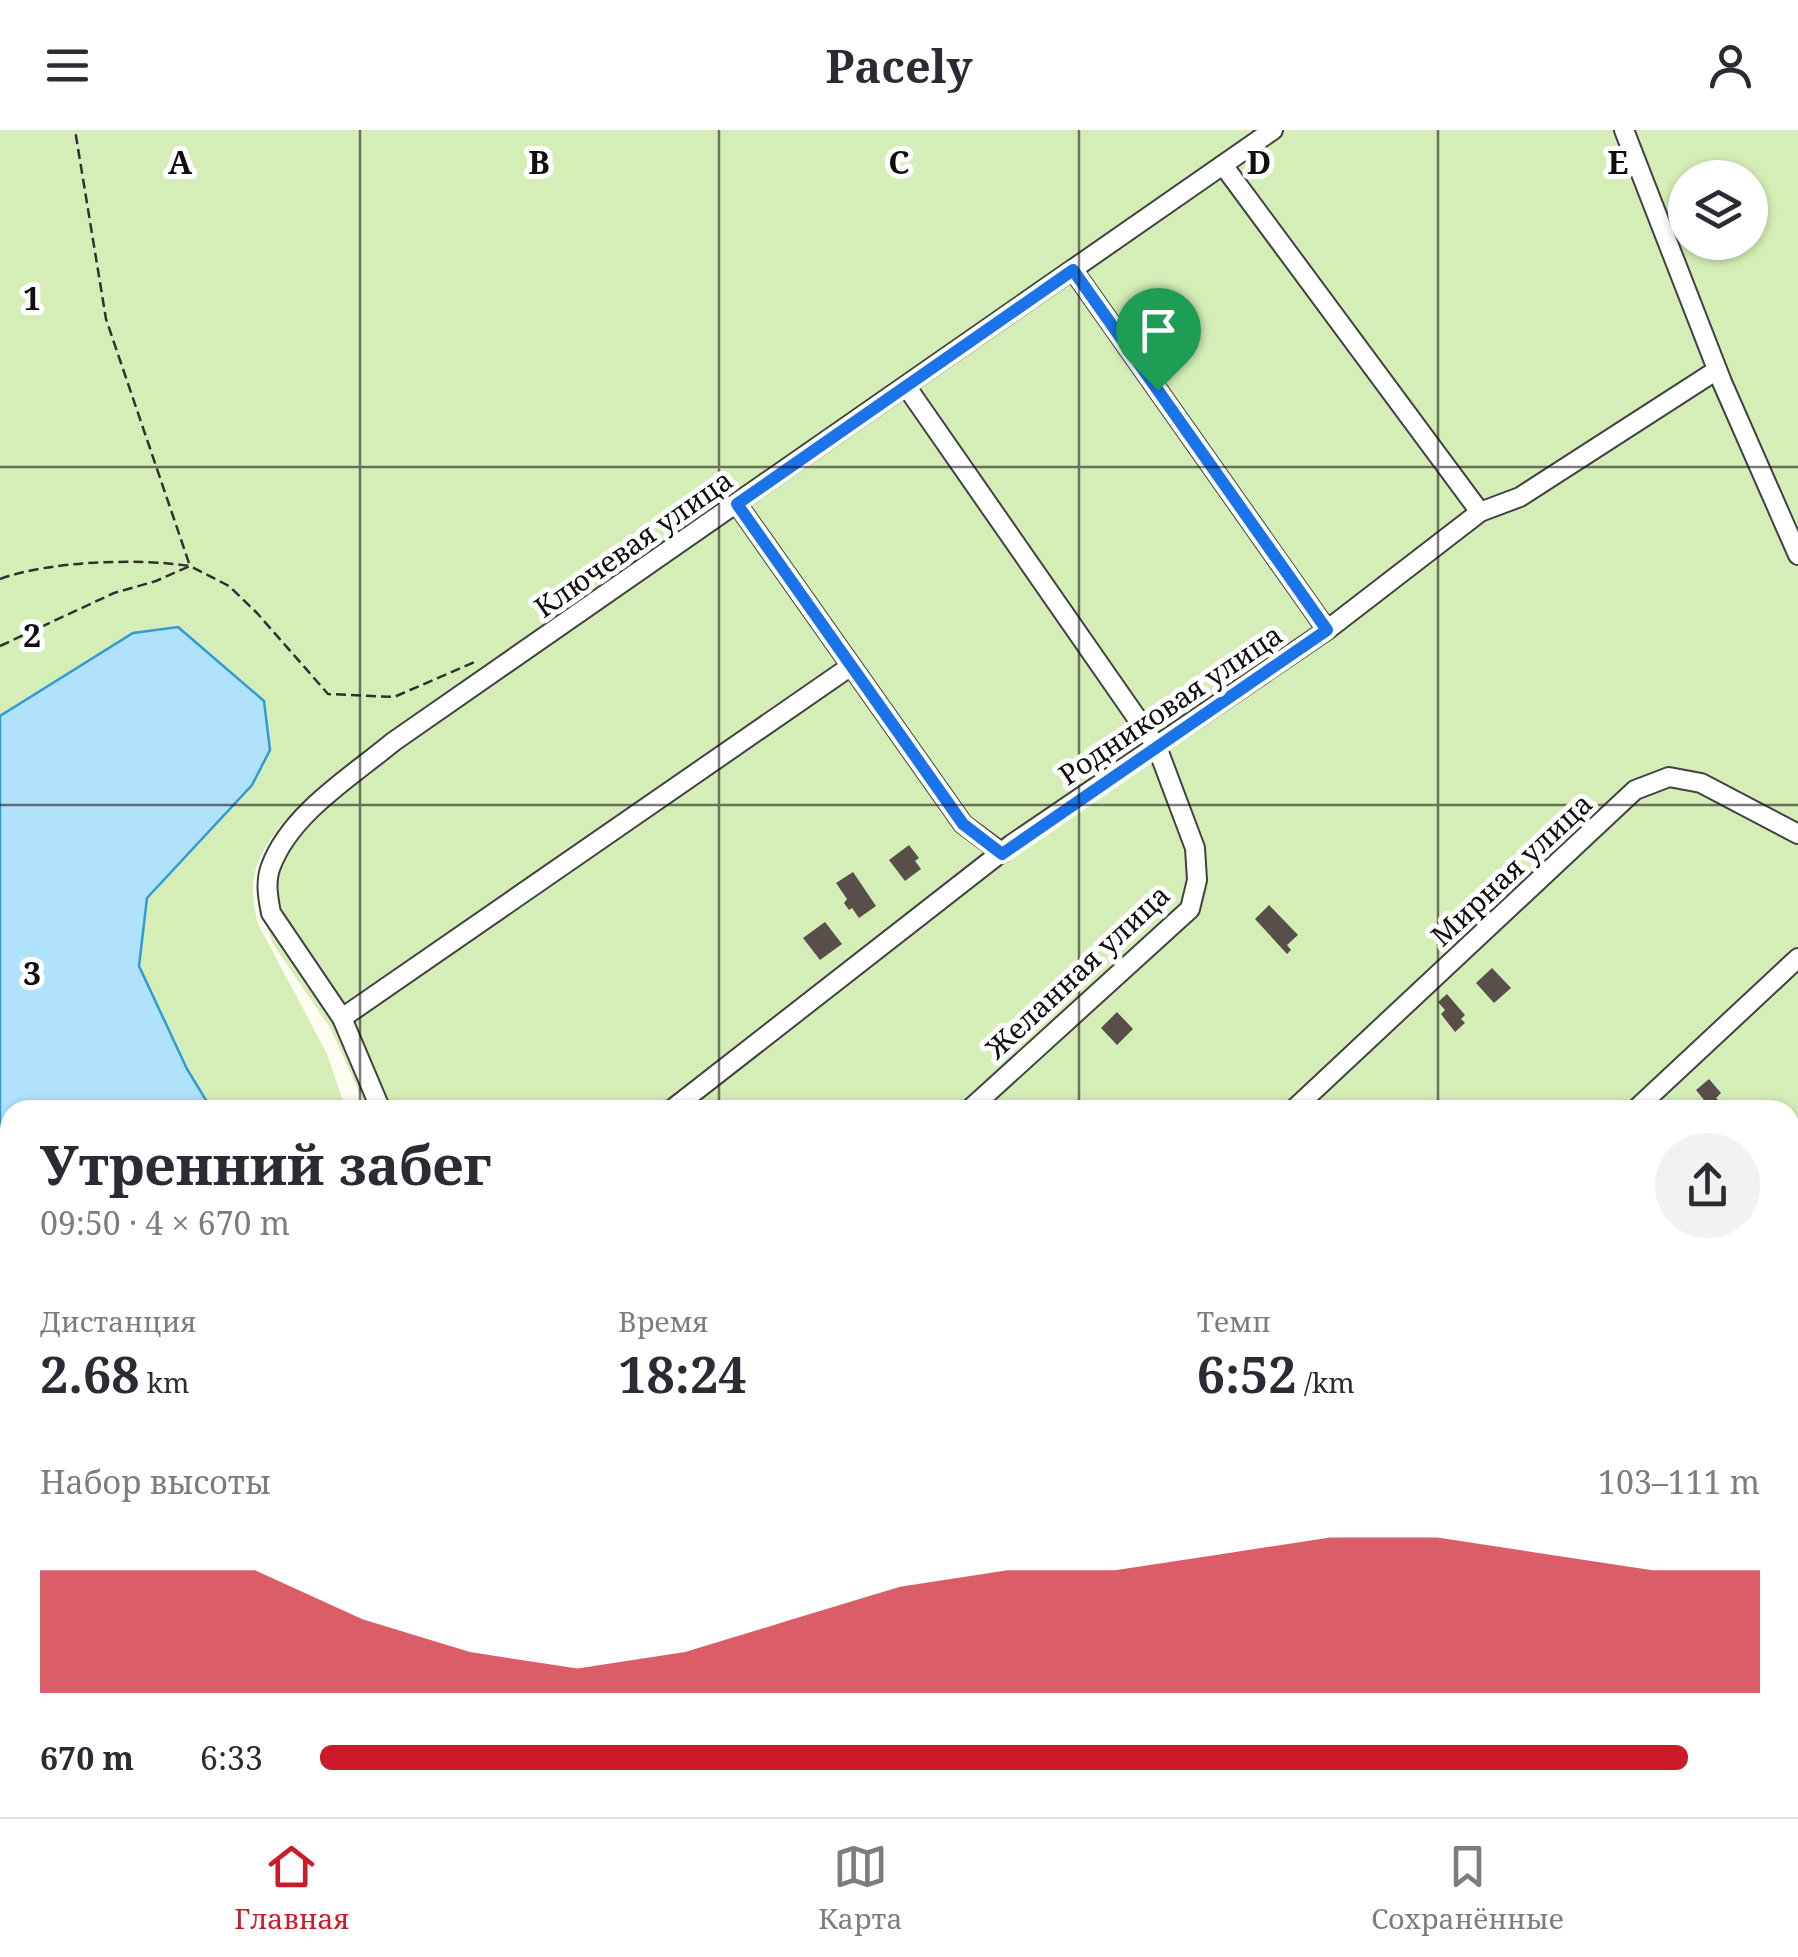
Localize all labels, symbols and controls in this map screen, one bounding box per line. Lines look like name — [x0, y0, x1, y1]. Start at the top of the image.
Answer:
text: Pacely — [825, 35, 973, 96]
icon: menu — [40, 38, 95, 93]
icon: person — [1703, 38, 1758, 93]
text: A — [168, 140, 193, 183]
text: B — [528, 140, 550, 183]
text: C — [888, 140, 910, 183]
text: D — [1247, 140, 1271, 183]
text: E — [1608, 140, 1628, 183]
map controls — [1668, 160, 1768, 260]
button: layers — [1668, 160, 1768, 260]
text: 1 — [23, 276, 41, 319]
pin — [1116, 288, 1201, 391]
icon: arrive — [1131, 303, 1186, 358]
street label: Ключевая улица — [526, 460, 740, 626]
text: 2 — [23, 613, 41, 656]
street label: Родниковая улица — [1051, 615, 1289, 793]
street label: Мирная улица — [1422, 784, 1600, 954]
street label: Желанная улица — [976, 876, 1177, 1067]
text: 3 — [23, 951, 41, 994]
text: Утренний забег — [40, 1126, 491, 1201]
button: share — [1655, 1133, 1760, 1238]
text: 09:50 · 4 × 670 m — [40, 1201, 290, 1244]
text: Дистанция — [40, 1302, 196, 1340]
text: Время — [618, 1302, 709, 1340]
text: Темп — [1197, 1302, 1271, 1340]
text: 2.68 — [40, 1340, 139, 1408]
text: 18:24 — [618, 1340, 747, 1408]
text: 6:52 — [1197, 1340, 1297, 1408]
text: km — [139, 1363, 190, 1401]
text: /km — [1297, 1363, 1355, 1401]
text: Набор высоты — [40, 1460, 271, 1503]
text: 103–111 m — [1598, 1460, 1760, 1503]
text: 670 m — [40, 1736, 134, 1779]
text: 6:33 — [200, 1736, 263, 1779]
tab: Главная — [234, 1839, 349, 1937]
tab: Карта — [818, 1839, 902, 1937]
tab: Сохранённые — [1371, 1839, 1564, 1937]

